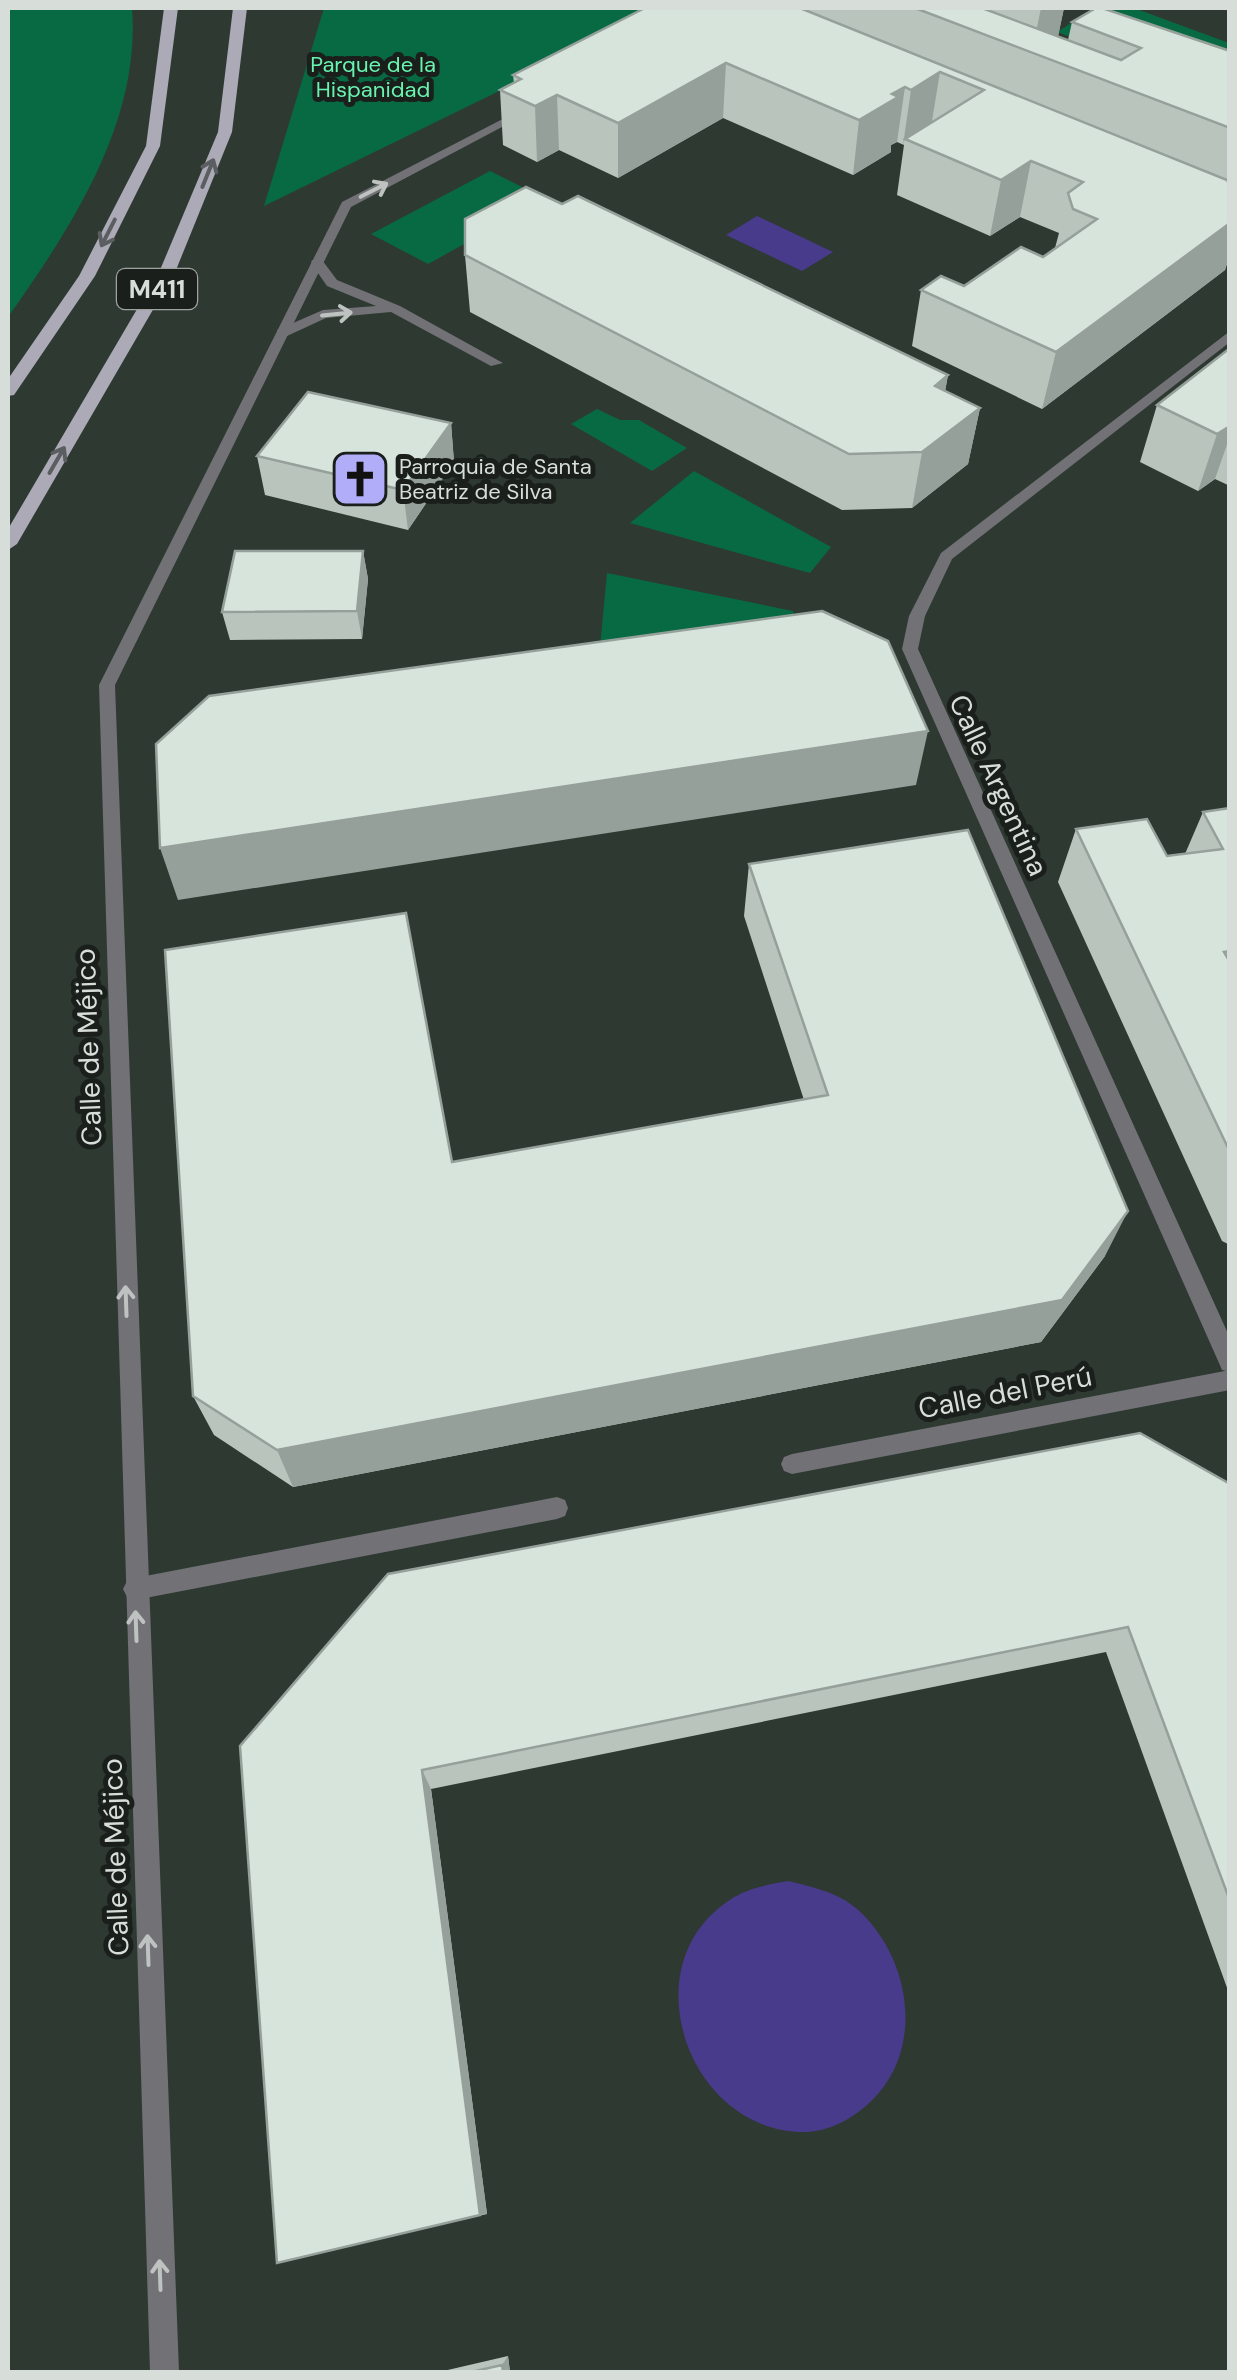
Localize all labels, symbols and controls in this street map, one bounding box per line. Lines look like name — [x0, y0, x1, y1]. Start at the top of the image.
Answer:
park label: Parque de la Hispanidad — [310, 50, 436, 104]
one-way arrow — [201, 159, 219, 189]
one-way arrow — [359, 180, 389, 199]
one-way arrow — [98, 218, 117, 248]
road number: M411 — [117, 269, 197, 309]
one-way arrow — [320, 304, 353, 323]
one-way arrow — [47, 446, 67, 475]
church icon: Parroquia de Santa Beatriz de Silva — [330, 449, 390, 509]
place label: Parroquia de Santa Beatriz de Silva — [399, 452, 592, 506]
street label: Calle Argentina — [940, 689, 1057, 882]
street label: Calle de Méjico — [67, 948, 110, 1146]
one-way arrow — [116, 1285, 135, 1317]
street label: Calle del Perú — [915, 1358, 1095, 1427]
one-way arrow — [127, 1610, 146, 1642]
street label: Calle de Méjico — [94, 1758, 137, 1956]
one-way arrow — [139, 1935, 158, 1967]
one-way arrow — [151, 2260, 170, 2292]

